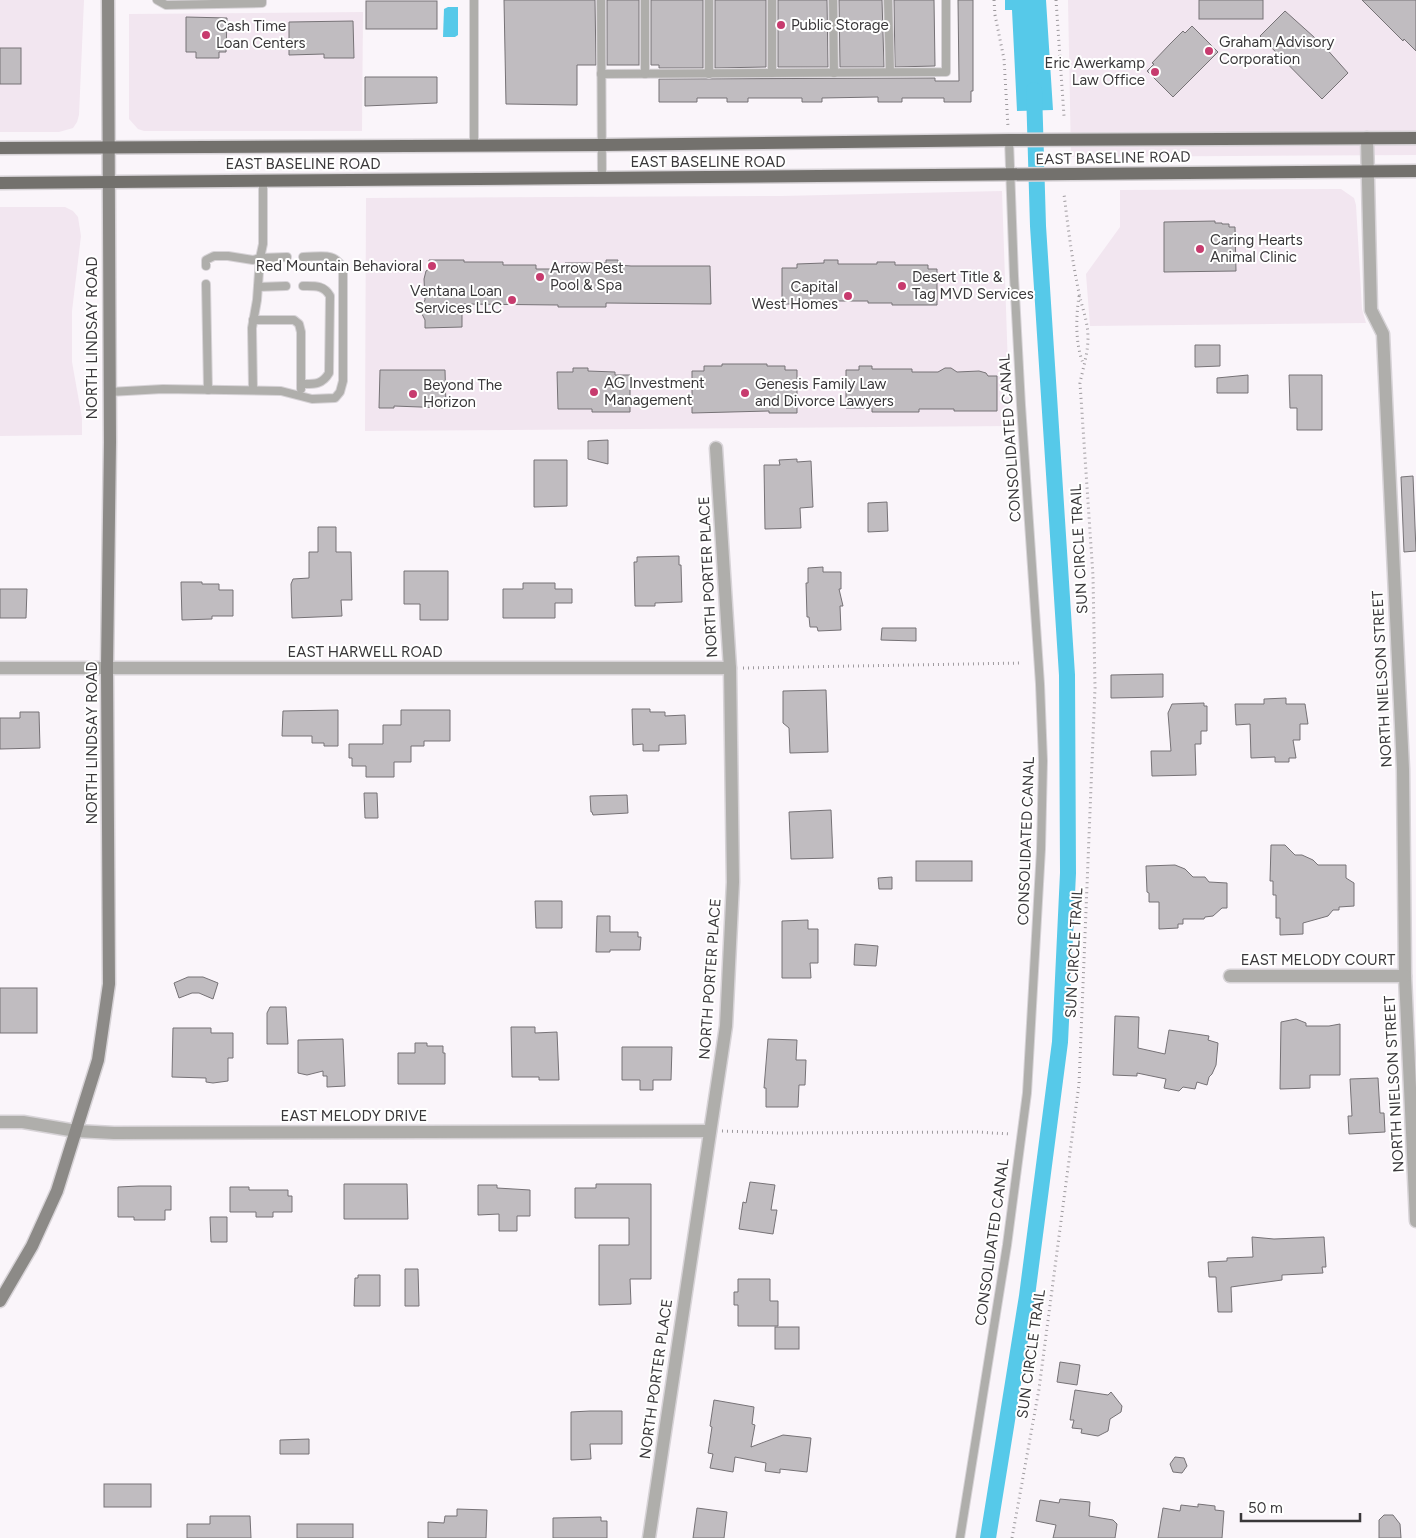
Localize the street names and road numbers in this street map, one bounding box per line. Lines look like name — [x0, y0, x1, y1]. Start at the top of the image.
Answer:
street label: EAST BASELINE ROAD — [1035, 148, 1191, 168]
street label: EAST BASELINE ROAD — [630, 153, 786, 171]
street label: EAST BASELINE ROAD — [225, 155, 381, 173]
street label: NORTH LINDSAY ROAD — [83, 256, 101, 420]
street label: CONSOLIDATED CANAL — [995, 353, 1025, 523]
street label: SUN CIRCLE TRAIL — [1067, 483, 1091, 615]
street label: NORTH PORTER PLACE — [695, 496, 721, 658]
street label: NORTH NIELSON STREET — [1368, 589, 1396, 768]
street label: EAST HARWELL ROAD — [287, 643, 443, 661]
street label: NORTH LINDSAY ROAD — [83, 661, 101, 825]
street label: CONSOLIDATED CANAL — [1014, 756, 1038, 926]
street label: SUN CIRCLE TRAIL — [1062, 887, 1086, 1019]
street label: NORTH PORTER PLACE — [695, 898, 725, 1060]
street label: EAST MELODY COURT — [1241, 951, 1396, 969]
street label: NORTH NIELSON STREET — [1380, 994, 1408, 1173]
street label: EAST MELODY DRIVE — [281, 1107, 427, 1125]
street label: CONSOLIDATED CANAL — [971, 1157, 1013, 1327]
street label: SUN CIRCLE TRAIL — [1013, 1288, 1049, 1420]
street label: NORTH PORTER PLACE — [636, 1298, 676, 1460]

